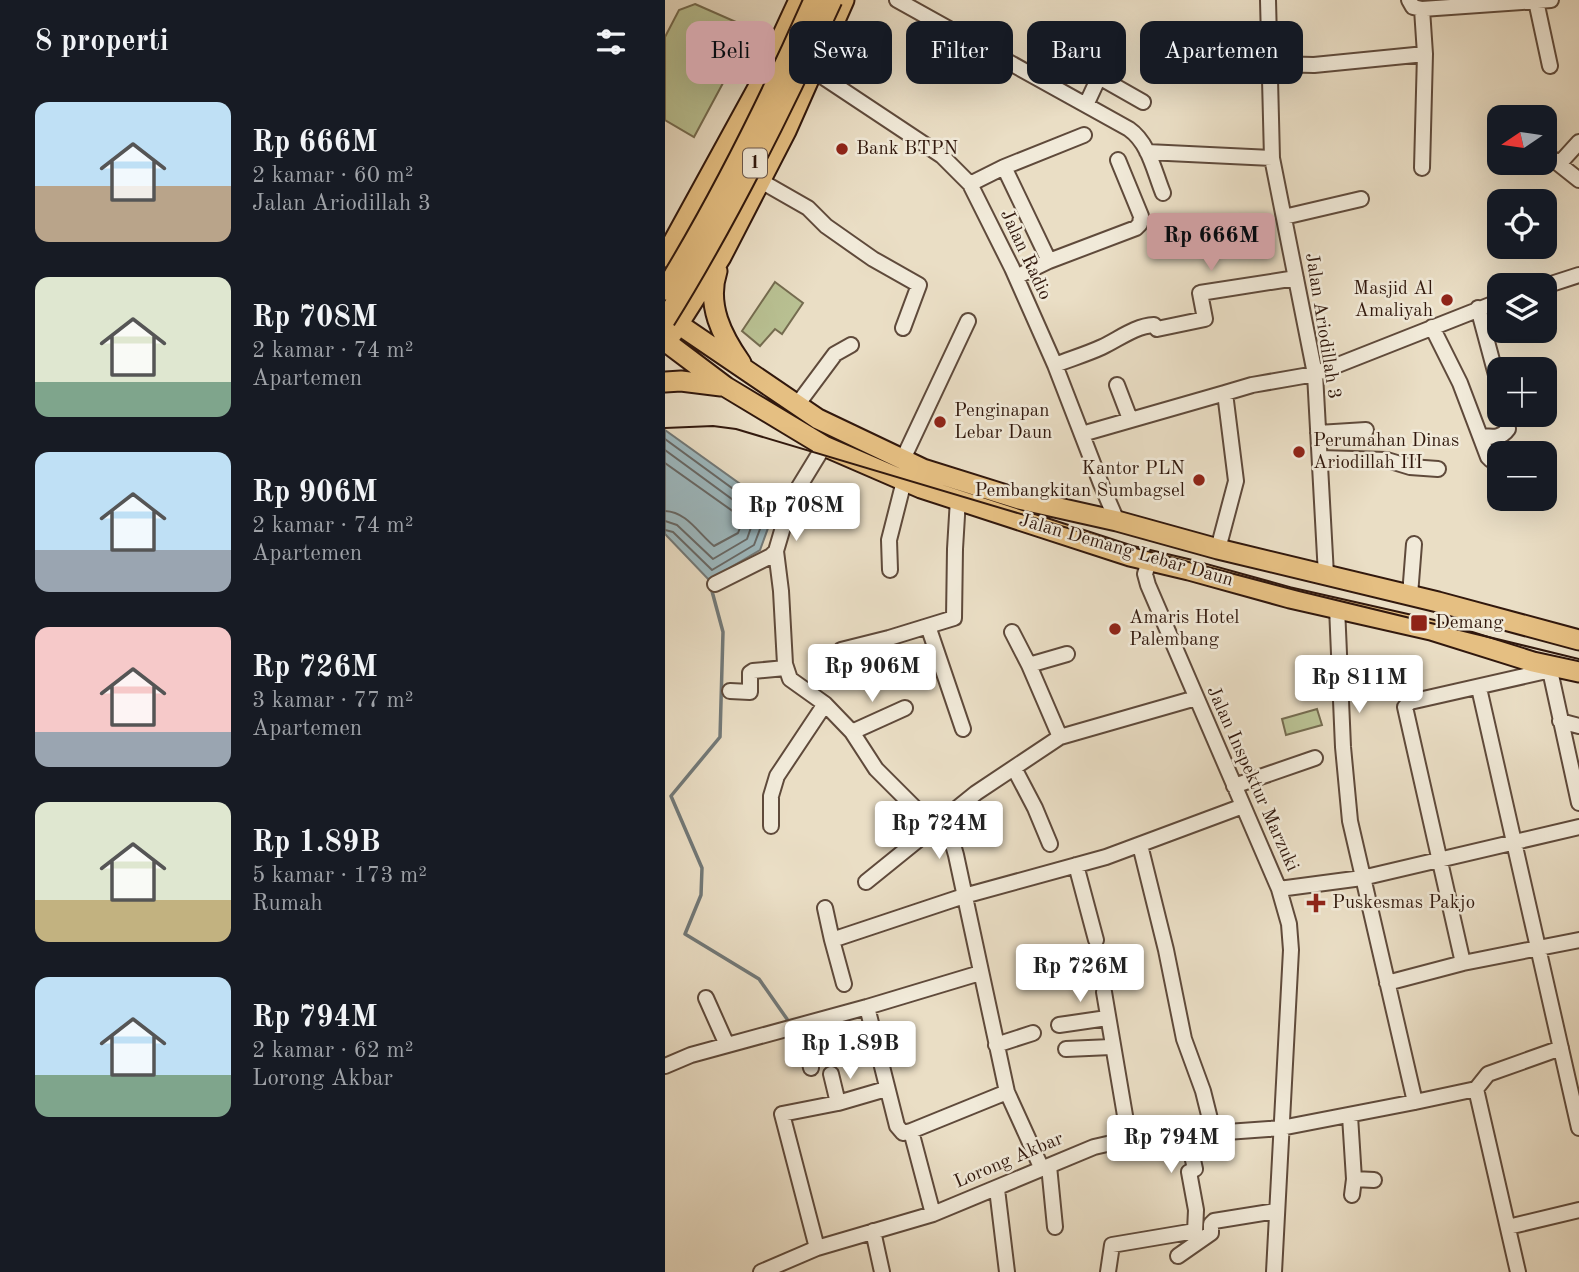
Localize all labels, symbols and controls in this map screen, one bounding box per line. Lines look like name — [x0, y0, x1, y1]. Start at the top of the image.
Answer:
chip: Beli — [686, 21, 775, 84]
chip: Sewa — [789, 21, 892, 84]
chip: Filter — [906, 21, 1013, 84]
chip: Baru — [1027, 21, 1126, 84]
chip: Apartemen — [1140, 21, 1303, 84]
icon: filters — [592, 23, 630, 61]
text: 8 properti — [35, 27, 169, 57]
north arrow — [1487, 105, 1557, 175]
map controls — [1487, 105, 1557, 511]
text: Rp 666M — [252, 128, 378, 158]
icon: home — [91, 130, 175, 214]
place label: Bank BTPN — [856, 140, 959, 159]
marker: Bank BTPN — [834, 141, 850, 157]
road number: 1 — [743, 148, 767, 178]
text: 2 kamar · 60 m² — [252, 164, 414, 187]
button: locate — [1487, 189, 1557, 259]
text: Jalan Ariodillah 3 — [252, 192, 431, 215]
street label: Jalan Radio — [996, 207, 1054, 303]
pin: Rp 666M — [1146, 214, 1276, 273]
text: Rp 666M — [1163, 224, 1259, 247]
street label: Jalan Ariodillah 3 — [1301, 251, 1343, 401]
button: layers — [1487, 273, 1557, 343]
place label: Masjid Al Amaliyah — [1353, 280, 1433, 321]
marker: Masjid Al Amaliyah — [1439, 292, 1455, 308]
text: Rp 708M — [252, 303, 378, 333]
icon: home — [91, 305, 175, 389]
text: 2 kamar · 74 m² — [252, 339, 414, 362]
button: + — [1487, 357, 1557, 427]
text: Apartemen — [252, 367, 362, 390]
place label: Penginapan Lebar Daun — [954, 402, 1052, 443]
marker: Penginapan Lebar Daun — [932, 414, 948, 430]
place label: Perumahan Dinas Ariodillah III — [1313, 432, 1459, 473]
button: − — [1487, 441, 1557, 511]
marker: Perumahan Dinas Ariodillah III — [1291, 444, 1307, 460]
place label: Kantor PLN Pembangkitan Sumbagsel — [974, 460, 1185, 501]
marker: Kantor PLN Pembangkitan Sumbagsel — [1191, 472, 1207, 488]
text: Rp 906M — [252, 478, 378, 508]
icon: home — [91, 480, 175, 564]
pin: Rp 708M — [731, 484, 861, 543]
text: Rp 708M — [748, 494, 844, 517]
street label: Jalan Demang Lebar Daun — [1017, 511, 1235, 591]
text: 2 kamar · 74 m² — [252, 514, 414, 537]
text: Apartemen — [252, 542, 362, 565]
place label: Amaris Hotel Palembang — [1129, 609, 1239, 650]
marker: Demang — [1409, 613, 1429, 633]
place label: Demang — [1435, 614, 1504, 633]
marker: Amaris Hotel Palembang — [1107, 621, 1123, 637]
pin: Rp 906M — [807, 644, 937, 704]
text: Rp 726M — [252, 653, 378, 683]
icon: home — [91, 655, 175, 739]
text: Rp 906M — [824, 655, 920, 678]
pin: Rp 811M — [1294, 656, 1424, 715]
text: Rp 811M — [1311, 666, 1407, 689]
street label: Jalan Inspektur Marzuki — [1203, 683, 1301, 875]
text: 3 kamar · 77 m² — [252, 689, 414, 712]
text: Apartemen — [252, 717, 362, 740]
pin: Rp 724M — [874, 802, 1004, 861]
text: Rp 724M — [891, 812, 987, 835]
text: Rp 1.89B — [252, 828, 381, 858]
icon: home — [91, 830, 175, 914]
text: 5 kamar · 173 m² — [252, 864, 427, 887]
text: Rumah — [252, 892, 323, 915]
marker: Puskesmas Pakjo — [1306, 893, 1326, 913]
place label: Puskesmas Pakjo — [1332, 894, 1475, 913]
pin: Rp 726M — [1015, 944, 1145, 1004]
text: Rp 726M — [1032, 955, 1128, 978]
text: Rp 794M — [252, 1003, 378, 1033]
icon: home — [91, 1005, 175, 1089]
pin: Rp 1.89B — [778, 1021, 922, 1081]
text: Rp 1.89B — [801, 1032, 899, 1055]
text: 2 kamar · 62 m² — [252, 1039, 414, 1062]
text: Lorong Akbar — [252, 1067, 393, 1090]
pin: Rp 794M — [1106, 1116, 1236, 1175]
text: Rp 794M — [1123, 1126, 1219, 1149]
street label: Lorong Akbar — [952, 1129, 1067, 1193]

